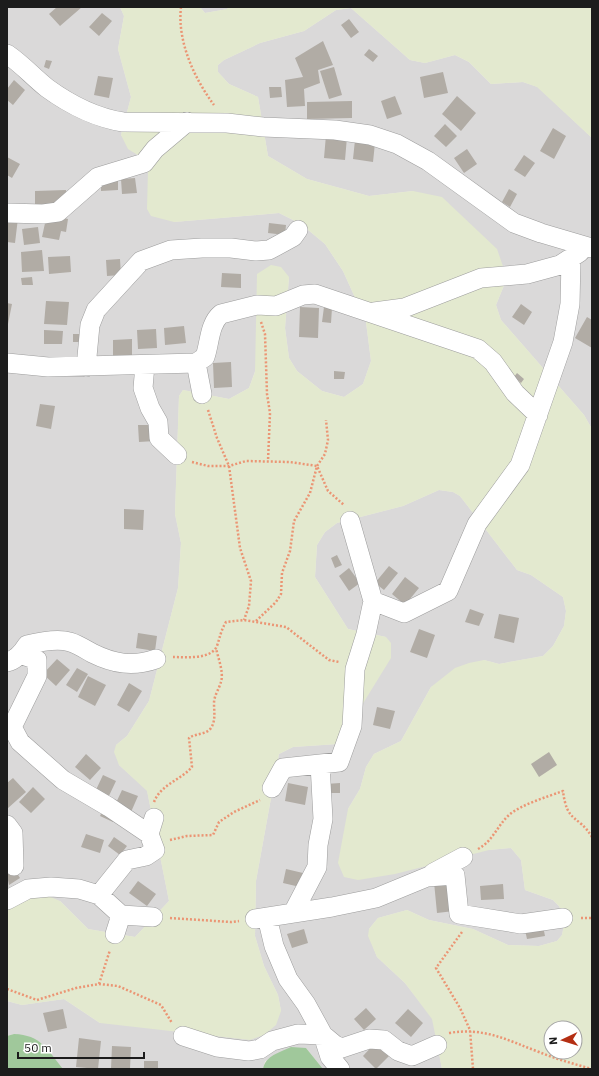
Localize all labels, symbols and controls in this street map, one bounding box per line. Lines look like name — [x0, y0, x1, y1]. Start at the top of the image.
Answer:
north arrow — [543, 1020, 583, 1060]
scale bar — [18, 1034, 144, 1060]
text: N — [546, 1036, 560, 1045]
text: 50 m — [24, 1040, 52, 1055]

